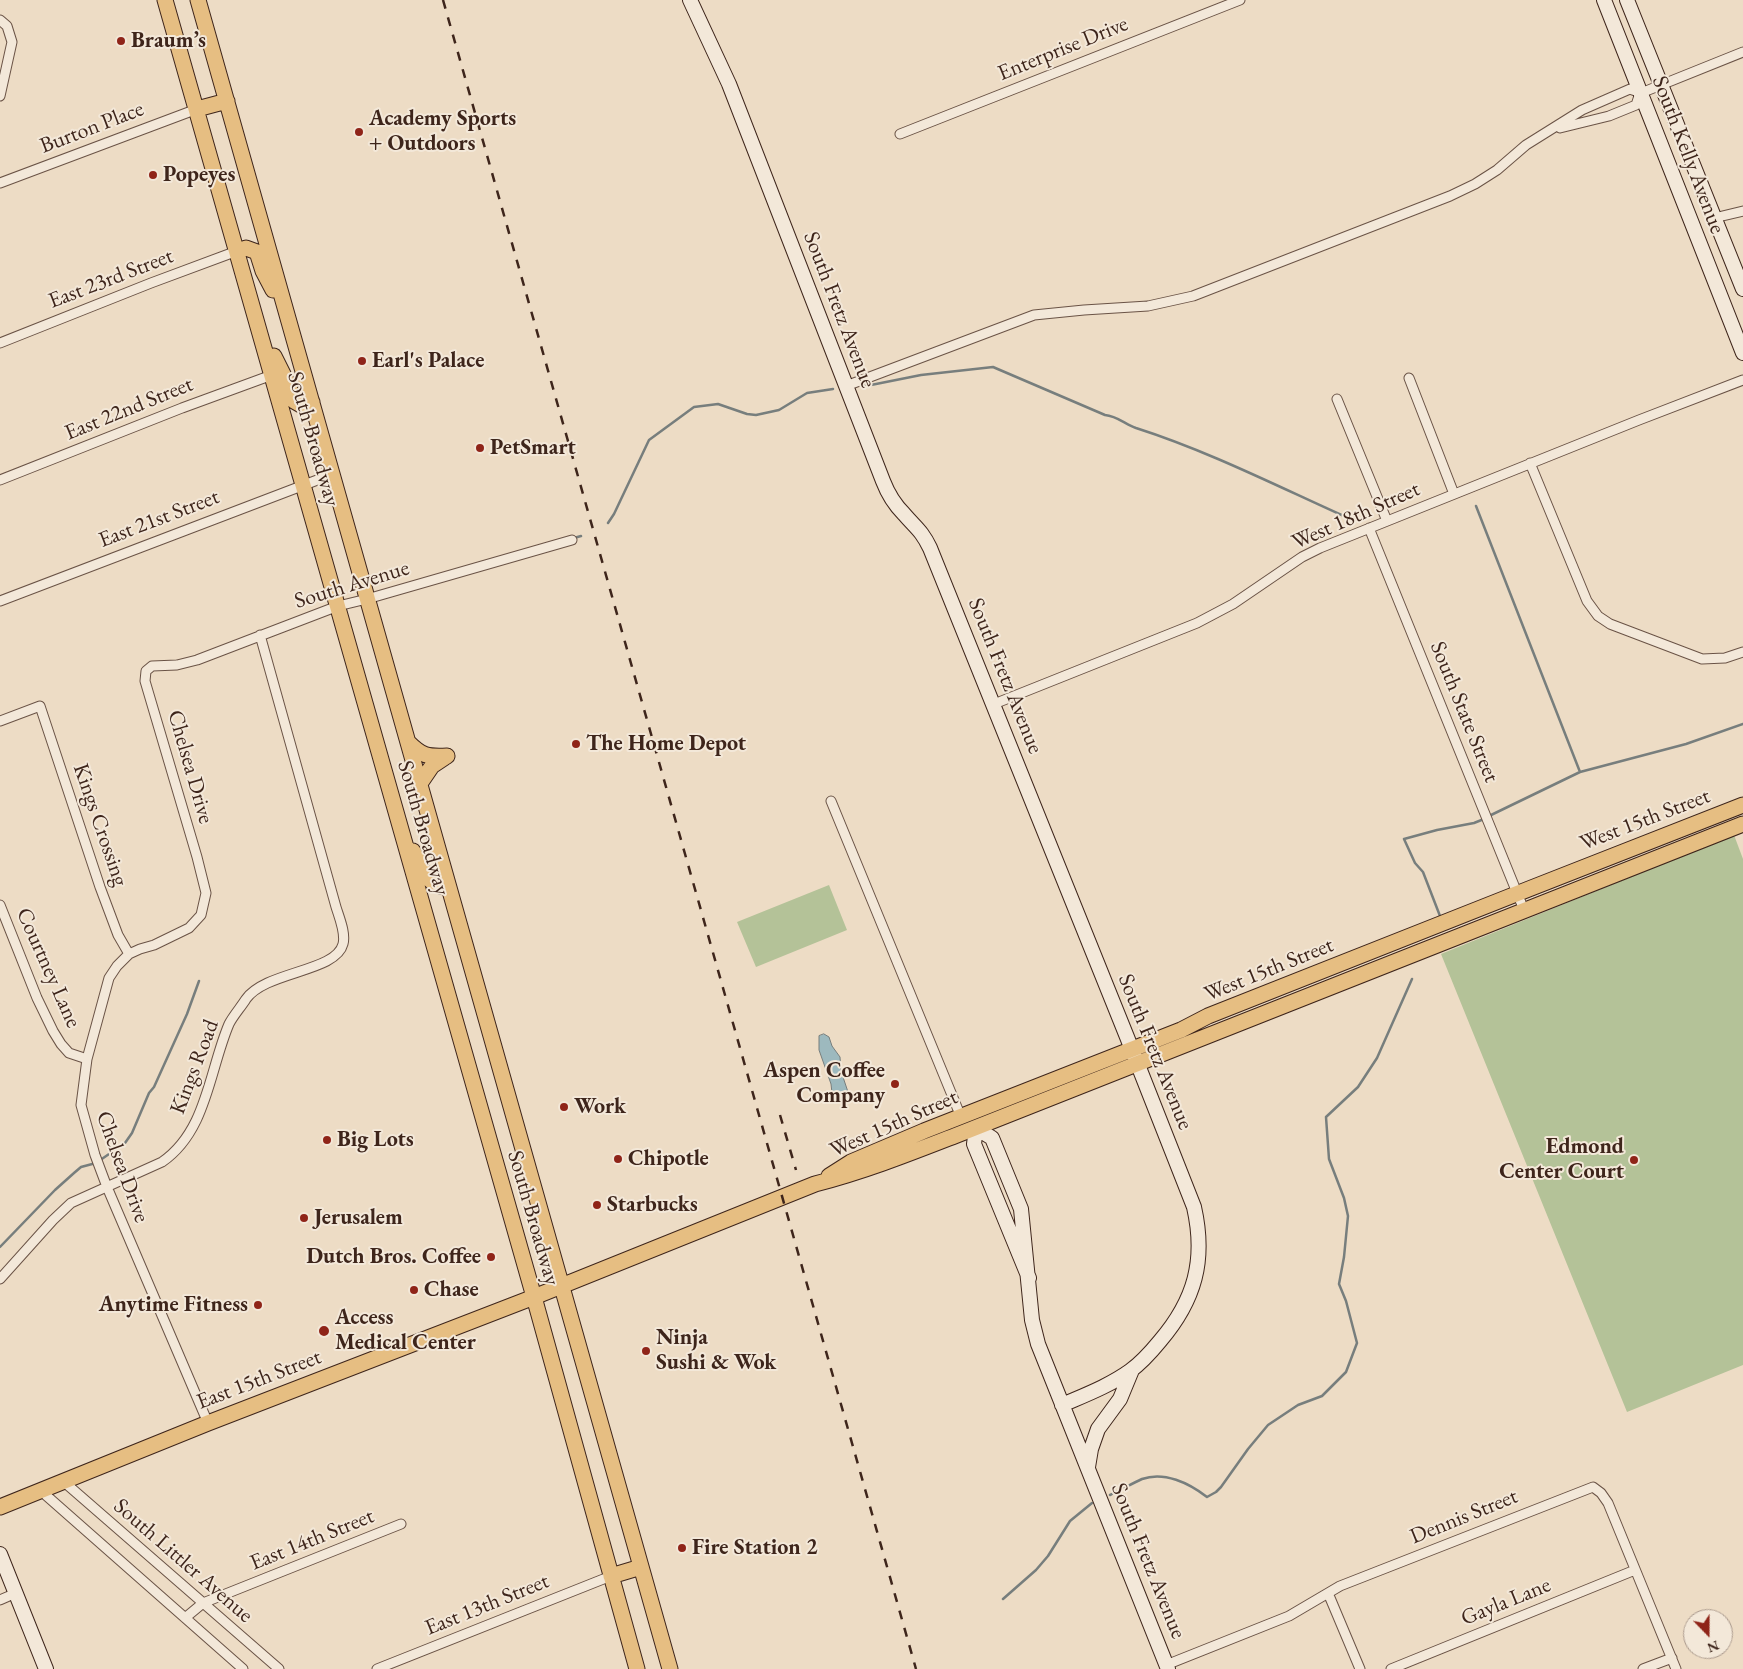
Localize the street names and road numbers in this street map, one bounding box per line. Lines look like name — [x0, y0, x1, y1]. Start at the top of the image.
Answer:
street label: Enterprise Drive — [994, 11, 1132, 87]
street label: South Kelly Avenue — [1646, 72, 1730, 238]
street label: Burton Place — [36, 96, 148, 160]
street label: South Fretz Avenue — [797, 228, 881, 392]
street label: East 23rd Street — [45, 243, 177, 315]
street label: South Broadway — [281, 369, 345, 509]
street label: East 22nd Street — [61, 371, 197, 447]
street label: West 18th Street — [1288, 476, 1424, 556]
street label: East 21st Street — [95, 484, 223, 554]
street label: South Avenue — [291, 555, 413, 615]
street label: South Fretz Avenue — [962, 594, 1048, 758]
street label: South State Street — [1424, 638, 1504, 786]
street label: Chelsea Drive — [161, 707, 219, 827]
street label: South Broadway — [391, 758, 455, 898]
street label: Kings Crossing — [67, 760, 133, 890]
street label: West 15th Street — [1576, 783, 1714, 857]
street label: Courtney Lane — [10, 904, 86, 1032]
street label: West 15th Street — [1201, 932, 1337, 1008]
street label: South Fretz Avenue — [1112, 970, 1198, 1134]
street label: Kings Road — [165, 1016, 225, 1118]
street label: West 15th Street — [826, 1084, 962, 1164]
street label: Chelsea Drive — [90, 1108, 154, 1226]
street label: South Broadway — [501, 1148, 565, 1288]
street label: East 15th Street — [193, 1344, 325, 1416]
street label: South Fretz Avenue — [1105, 1479, 1191, 1643]
street label: Dennis Street — [1406, 1483, 1522, 1551]
street label: South Littler Avenue — [108, 1493, 258, 1629]
street label: East 14th Street — [246, 1503, 378, 1577]
street label: East 13th Street — [421, 1568, 553, 1642]
street label: Gayla Lane — [1457, 1572, 1555, 1632]

